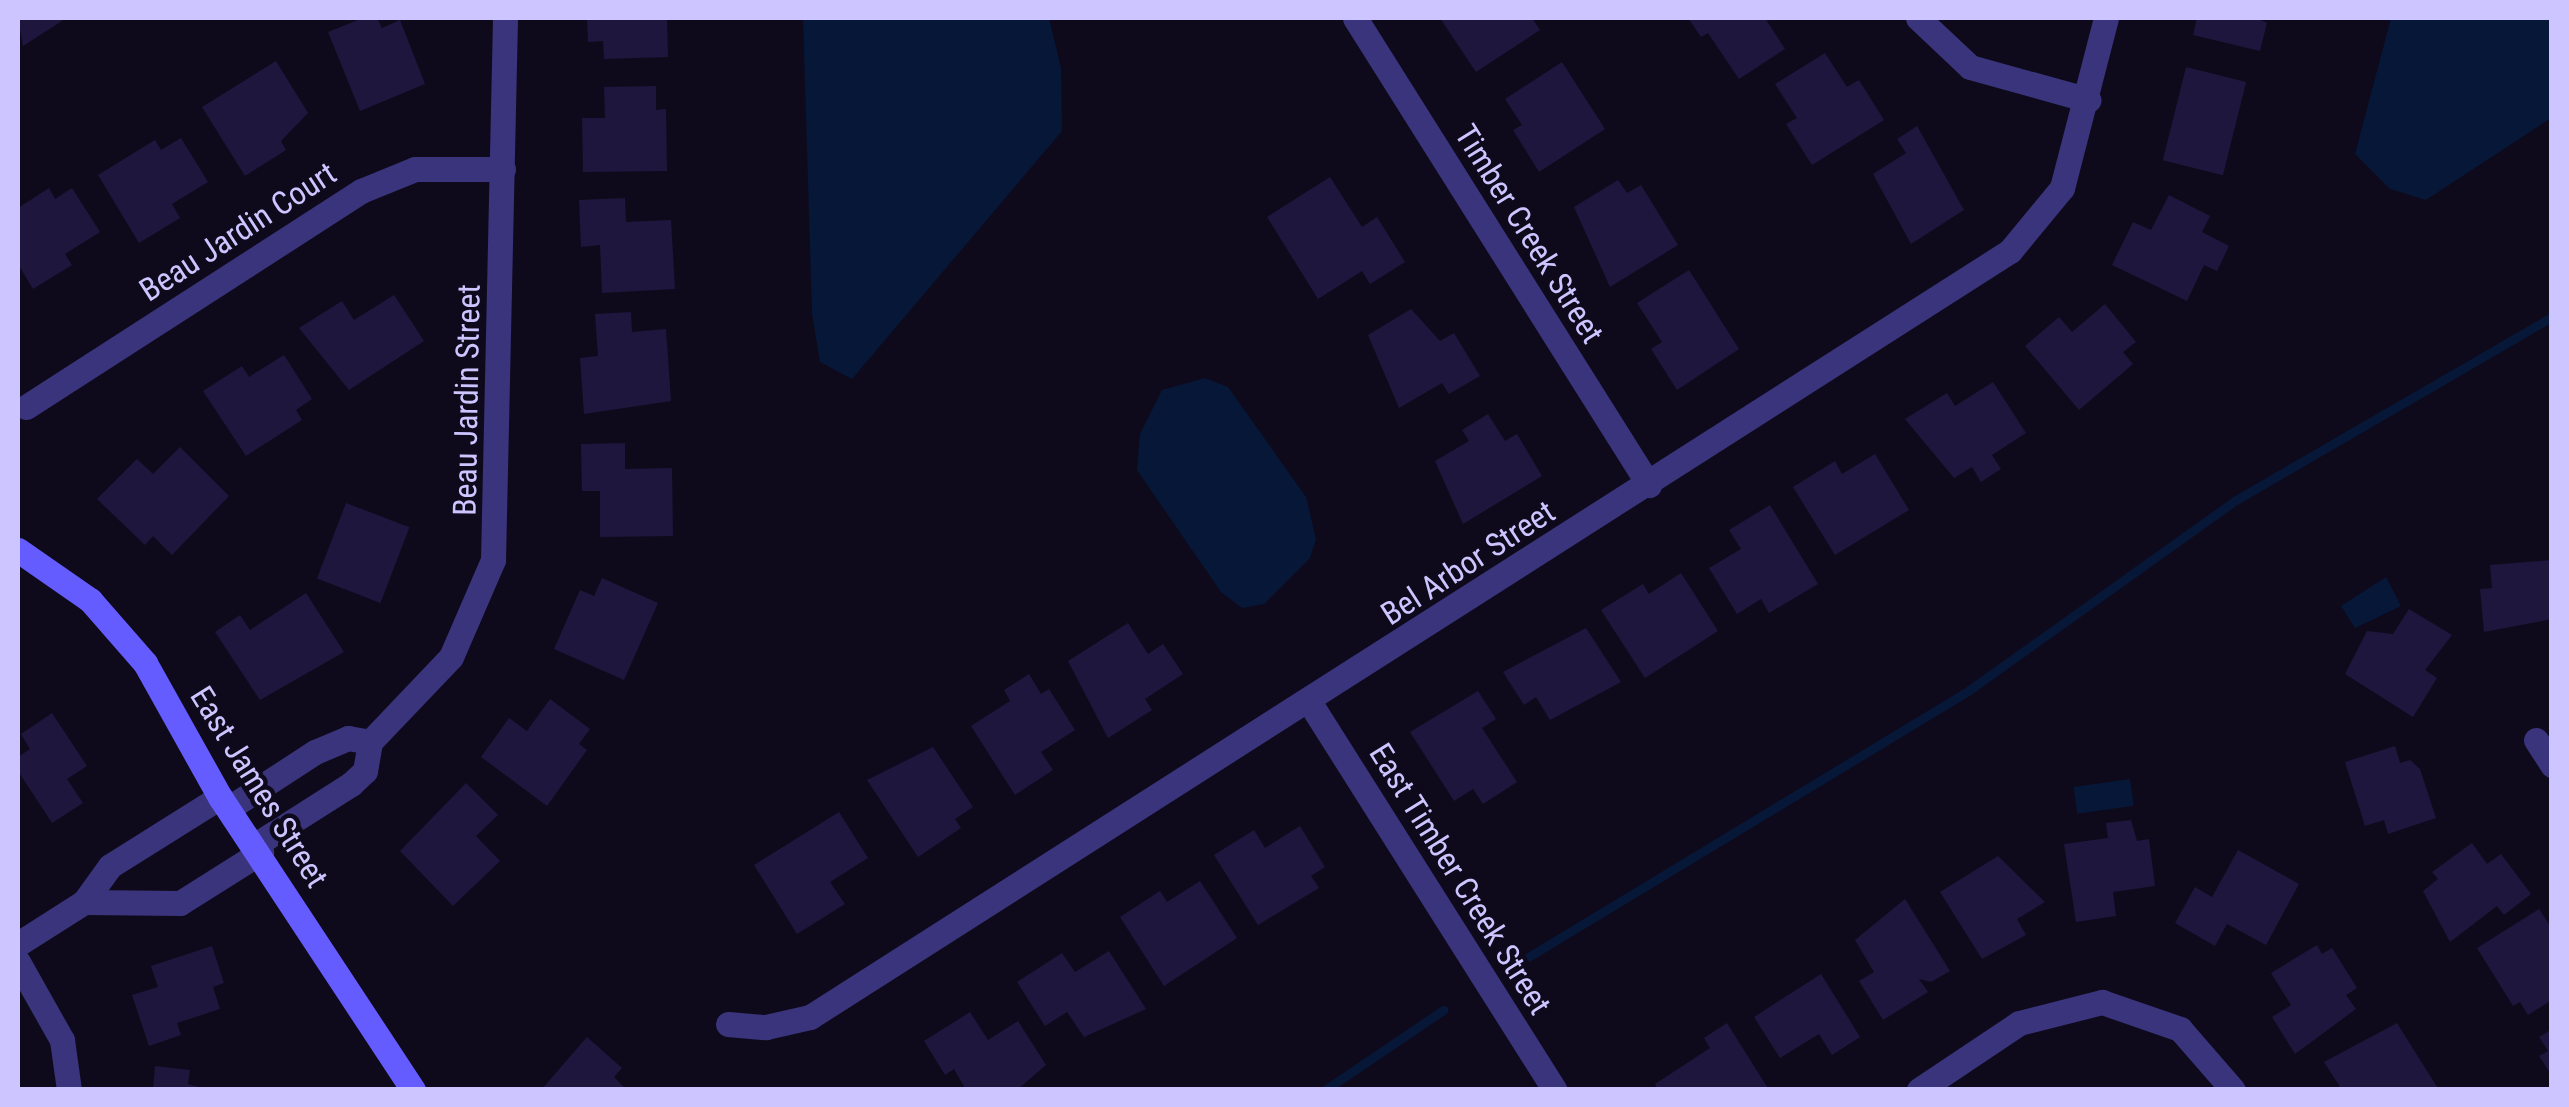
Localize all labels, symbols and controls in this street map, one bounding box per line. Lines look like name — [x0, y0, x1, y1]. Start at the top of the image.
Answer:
street label: Timber Creek Street — [1446, 118, 1612, 350]
street label: Beau Jardin Court — [133, 154, 343, 310]
street label: Beau Jardin Street — [446, 284, 488, 516]
street label: Bel Arbor Street — [1374, 493, 1562, 633]
street label: East James Street — [182, 680, 336, 894]
street label: East Timber Creek Street — [1361, 736, 1559, 1022]

